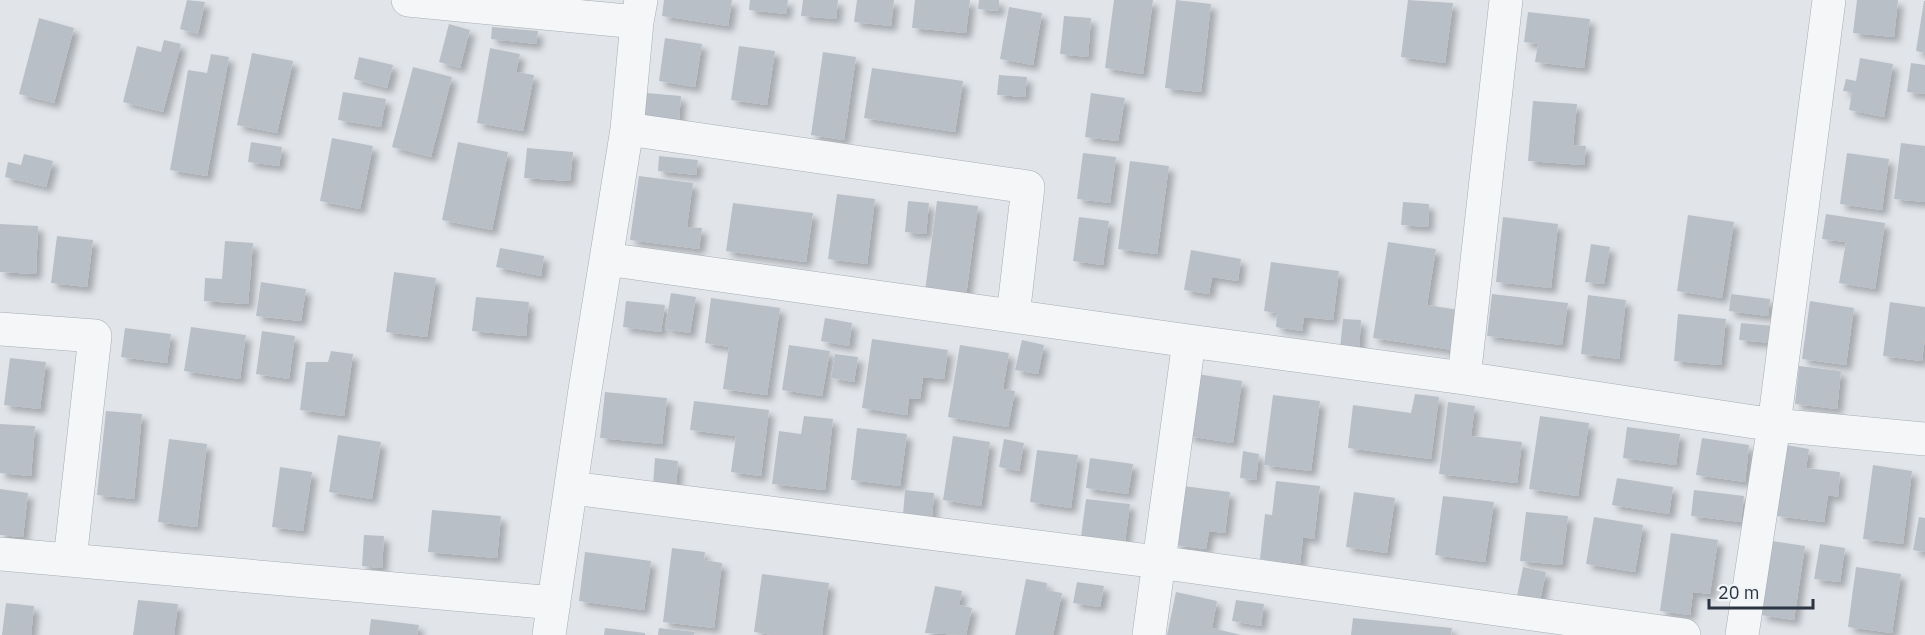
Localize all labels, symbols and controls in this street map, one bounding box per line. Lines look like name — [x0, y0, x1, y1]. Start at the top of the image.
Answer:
scale bar — [1709, 572, 1812, 610]
text: 20 m — [1718, 581, 1760, 604]

